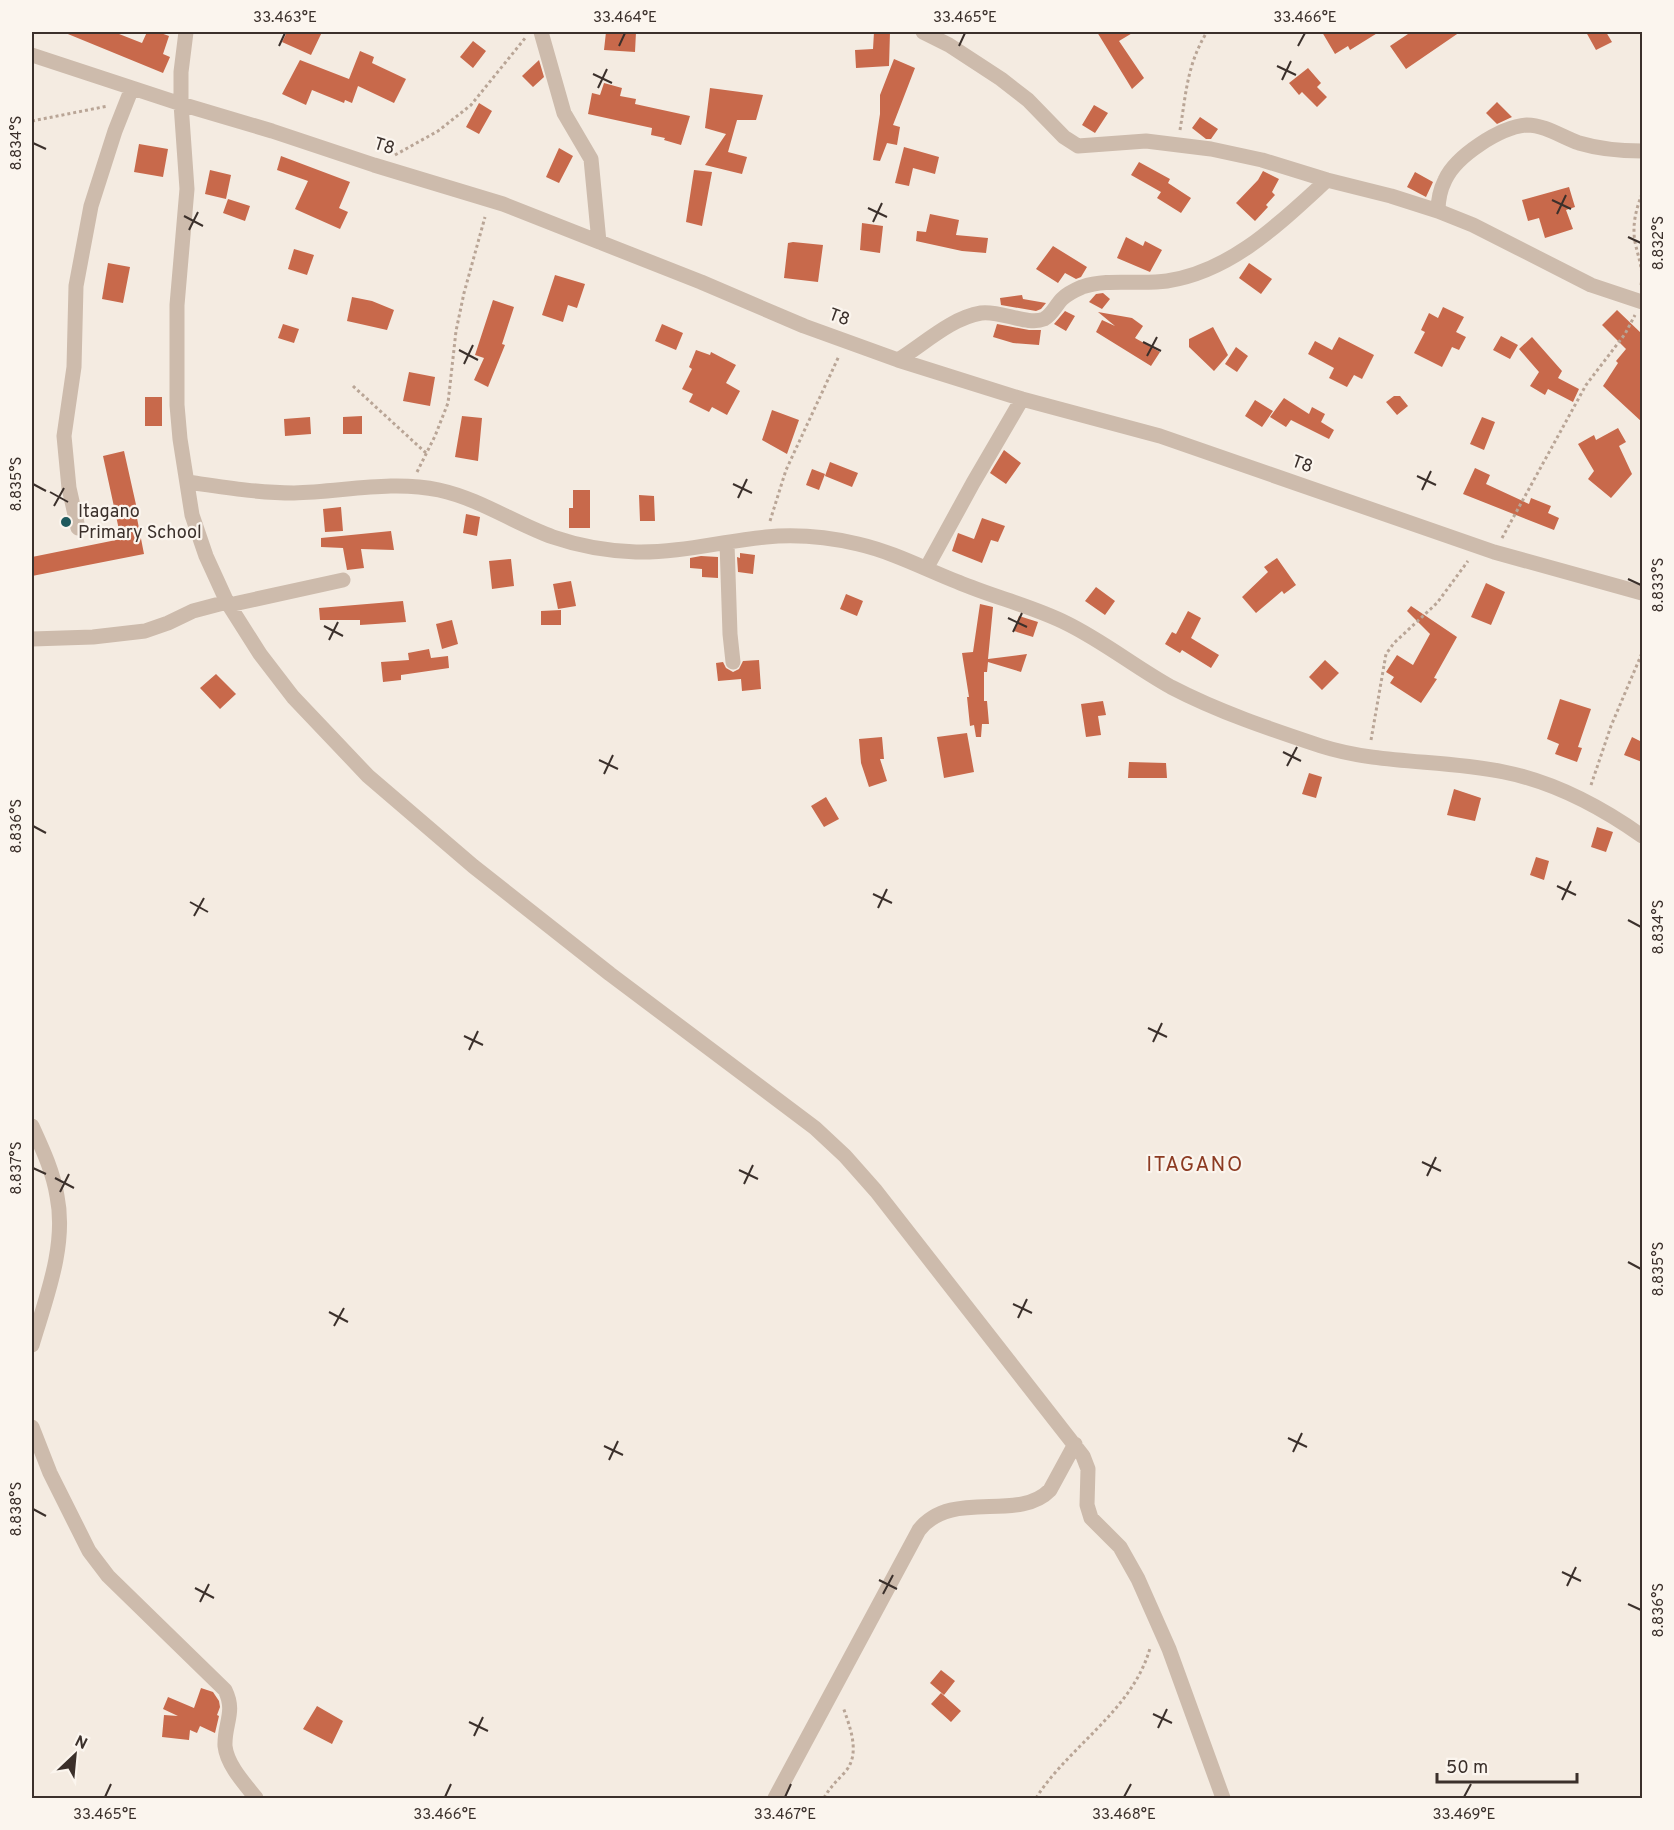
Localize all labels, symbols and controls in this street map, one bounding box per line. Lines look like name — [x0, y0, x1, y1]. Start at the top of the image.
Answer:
text: 33.463°E — [253, 9, 317, 28]
text: 33.464°E — [593, 9, 657, 28]
text: 33.465°E — [933, 9, 997, 28]
text: 33.466°E — [1273, 9, 1337, 28]
text: 8.834°S — [8, 115, 27, 171]
street label: T8 — [371, 133, 397, 161]
text: 8.832°S — [1650, 216, 1669, 270]
street label: T8 — [825, 304, 853, 332]
street label: T8 — [1288, 451, 1316, 479]
text: 8.835°S — [8, 456, 27, 512]
place label: Itagano Primary School — [78, 501, 202, 545]
marker: Itagano Primary School — [59, 515, 73, 529]
text: 8.833°S — [1650, 558, 1669, 612]
text: 8.836°S — [8, 799, 27, 853]
text: 8.834°S — [1650, 899, 1669, 955]
text: 8.837°S — [8, 1141, 27, 1195]
district label: ITAGANO — [1146, 1152, 1244, 1179]
text: 8.835°S — [1650, 1241, 1669, 1297]
text: 8.838°S — [8, 1482, 27, 1536]
text: 8.836°S — [1650, 1583, 1669, 1637]
north arrow — [45, 1725, 105, 1785]
text: N — [71, 1732, 90, 1755]
scale bar — [1437, 1746, 1576, 1784]
text: 50 m — [1446, 1757, 1488, 1780]
text: 33.465°E — [73, 1806, 137, 1825]
text: 33.466°E — [413, 1806, 477, 1825]
text: 33.467°E — [754, 1806, 816, 1825]
text: 33.468°E — [1092, 1806, 1156, 1825]
text: 33.469°E — [1432, 1806, 1496, 1825]

